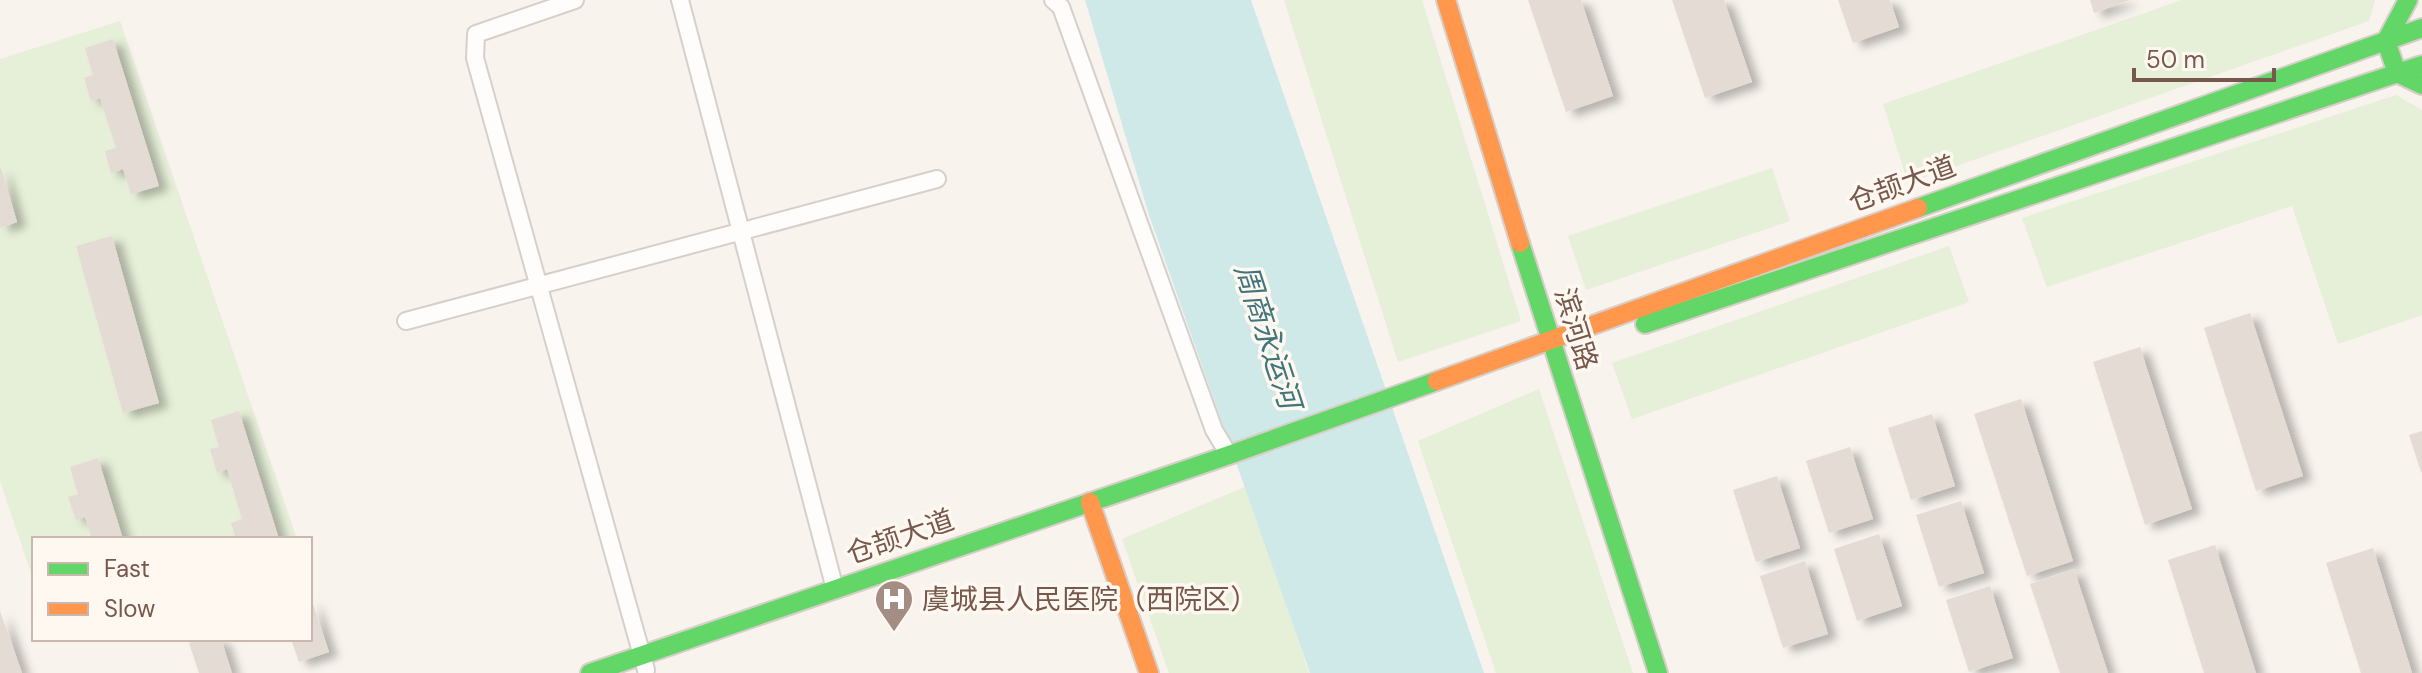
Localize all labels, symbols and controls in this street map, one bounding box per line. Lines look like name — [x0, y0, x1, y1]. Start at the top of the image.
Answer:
scale bar — [2134, 32, 2274, 82]
text: 50 m — [2146, 44, 2205, 75]
street label: 仓颉大道 — [1843, 147, 1961, 221]
water label: 周商永运河 — [1226, 259, 1311, 418]
street label: 滨河路 — [1546, 283, 1606, 375]
street label: 仓颉大道 — [841, 501, 959, 573]
legend — [32, 537, 312, 641]
text: Fast — [104, 553, 150, 584]
hospital icon: 虞城县人民医院（西院区） — [873, 578, 915, 633]
place label: 虞城县人民医院（西院区） — [922, 581, 1258, 618]
text: Slow — [104, 593, 155, 624]

